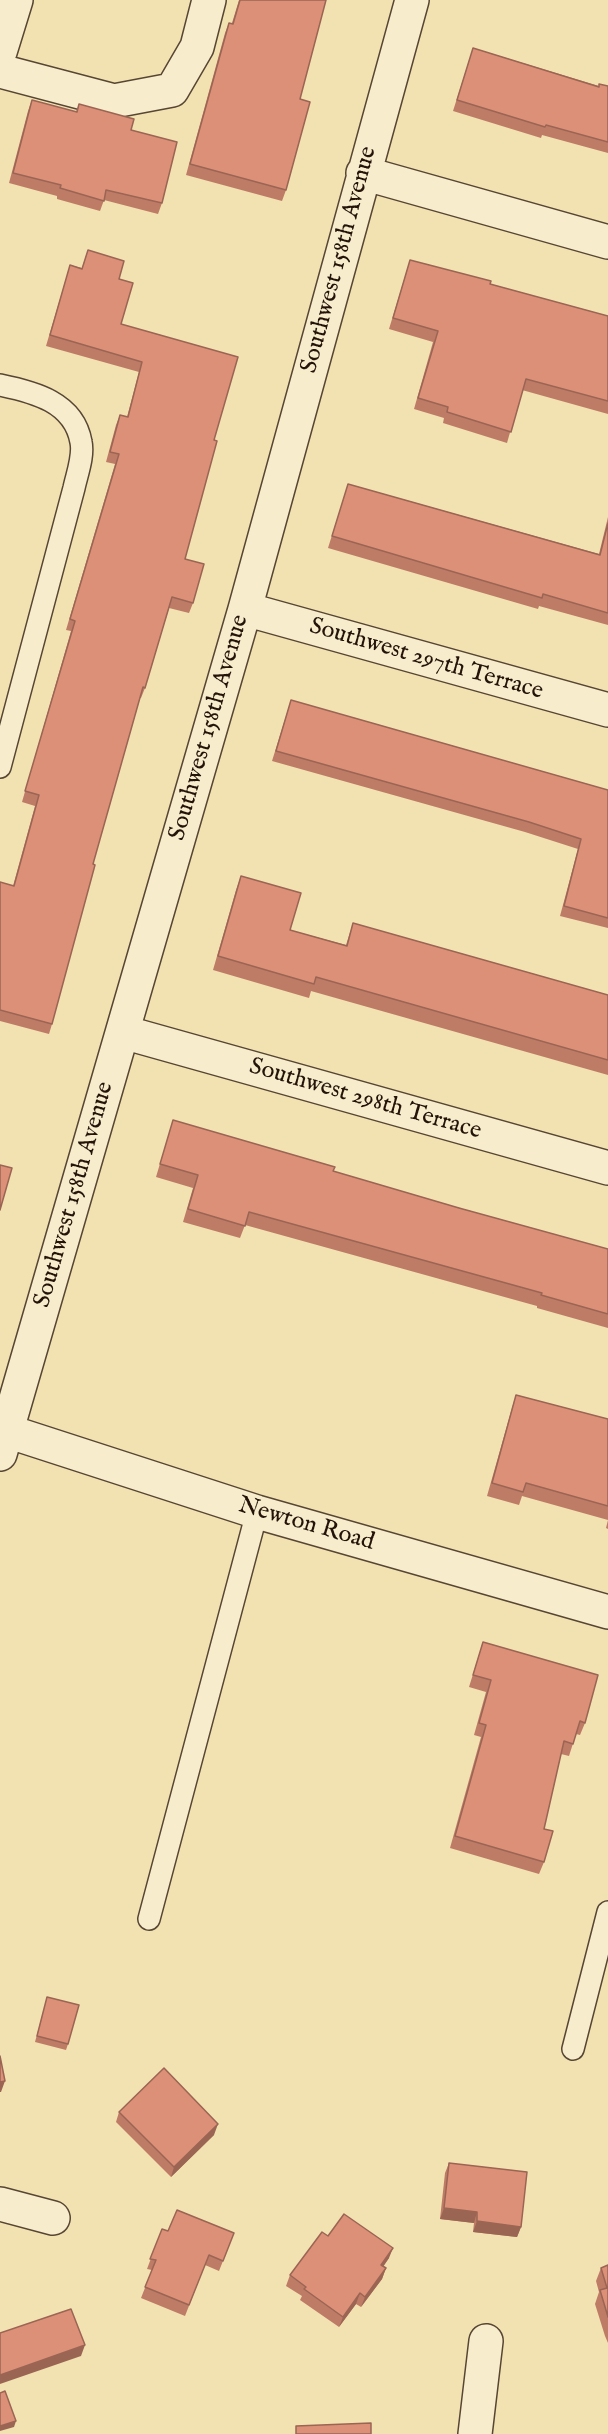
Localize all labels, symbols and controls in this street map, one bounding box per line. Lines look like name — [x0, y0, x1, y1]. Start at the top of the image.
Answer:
street label: Southwest 158th Avenue — [296, 144, 384, 376]
street label: Southwest 158th Avenue — [164, 612, 256, 844]
street label: Southwest 297th Terrace — [306, 613, 546, 707]
street label: Southwest 298th Terrace — [246, 1053, 484, 1147]
street label: Southwest 158th Avenue — [29, 1079, 121, 1311]
street label: Newton Road — [235, 1492, 377, 1558]

